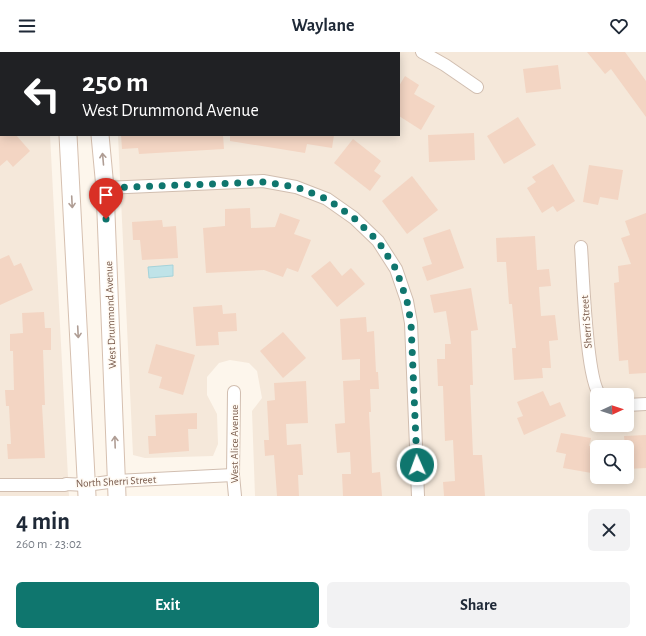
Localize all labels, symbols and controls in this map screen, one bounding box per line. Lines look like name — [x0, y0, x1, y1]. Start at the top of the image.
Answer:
icon: menu — [16, 15, 38, 37]
icon: heart — [608, 15, 630, 37]
text: Waylane — [291, 17, 355, 35]
icon: left — [16, 68, 68, 120]
text: 250 m — [82, 69, 149, 97]
text: West Drummond Avenue — [82, 102, 259, 120]
one-way arrow — [99, 153, 106, 166]
pin — [89, 178, 123, 219]
icon: arrive — [95, 184, 117, 206]
one-way arrow — [68, 195, 75, 208]
street label: West Drummond Avenue — [103, 261, 118, 369]
street label: Sherri Street — [579, 294, 594, 349]
one-way arrow — [75, 325, 82, 338]
north arrow — [590, 388, 634, 432]
map controls — [590, 388, 634, 484]
street label: West Alice Avenue — [229, 405, 240, 483]
one-way arrow — [111, 436, 118, 449]
button: search — [590, 440, 634, 484]
position arrow — [396, 444, 438, 486]
street label: North Sherri Street — [76, 474, 157, 489]
button: close — [588, 509, 630, 551]
text: 4 min — [16, 510, 70, 534]
text: 260 m · 23:02 — [16, 538, 82, 551]
button: Exit — [16, 582, 319, 628]
button: Share — [327, 582, 630, 628]

